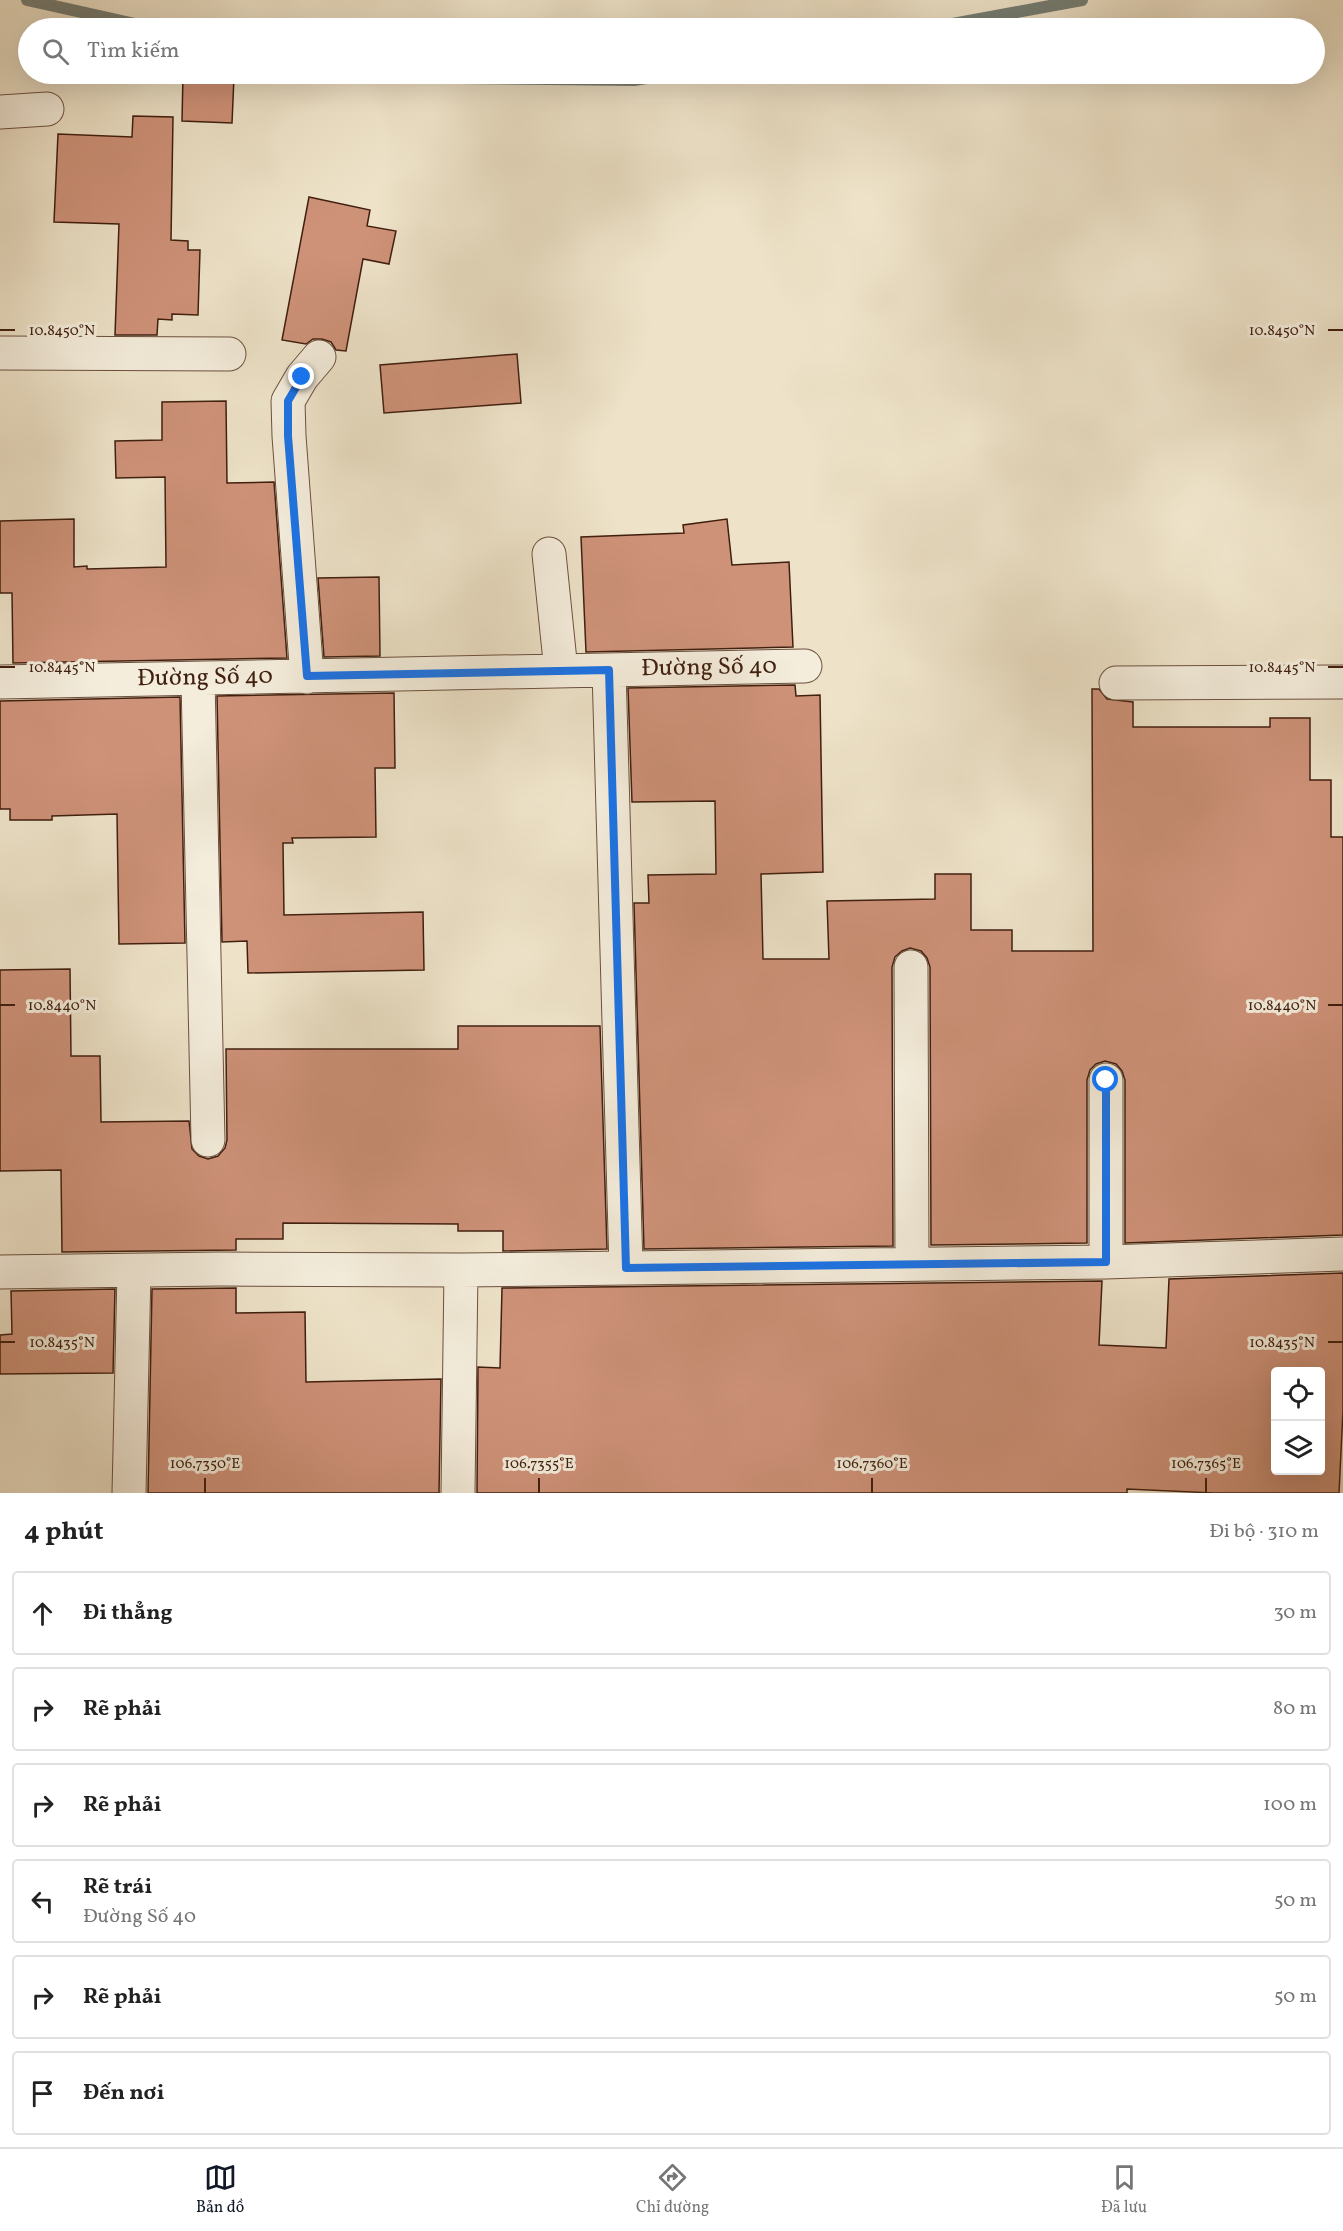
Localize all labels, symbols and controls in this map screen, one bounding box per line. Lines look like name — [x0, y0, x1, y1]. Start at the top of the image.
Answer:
search box — [18, 18, 1325, 84]
icon: search — [39, 35, 72, 68]
text: Tìm kiếm — [87, 36, 180, 67]
text: 10.8450°N — [29, 321, 95, 342]
text: 10.8450°N — [1249, 321, 1315, 342]
route end — [288, 363, 314, 389]
street label: Đường Số 40 — [641, 650, 777, 686]
text: 10.8445°N — [29, 658, 95, 679]
text: 10.8445°N — [1249, 658, 1315, 679]
street label: Đường Số 40 — [137, 660, 273, 696]
text: 10.8440°N — [28, 996, 96, 1017]
text: 10.8440°N — [1248, 996, 1316, 1017]
route start — [1092, 1066, 1118, 1092]
text: 10.8435°N — [29, 1333, 95, 1354]
text: 10.8435°N — [1249, 1333, 1315, 1354]
map controls — [1271, 1367, 1325, 1475]
button: locate — [1271, 1367, 1325, 1421]
button: layers — [1271, 1421, 1325, 1475]
text: 106.7350°E — [170, 1454, 240, 1475]
text: 106.7355°E — [504, 1454, 574, 1475]
text: 106.7360°E — [836, 1454, 908, 1475]
text: 106.7365°E — [1171, 1454, 1241, 1475]
text: 4 phút — [24, 1514, 103, 1550]
text: Đi bộ · 310 m — [1209, 1518, 1319, 1546]
icon: ahead — [26, 1597, 59, 1630]
text: Đi thẳng — [83, 1598, 173, 1629]
text: 30 m — [1273, 1599, 1317, 1627]
icon: right — [26, 1693, 59, 1726]
text: Rẽ phải — [83, 1694, 162, 1725]
text: 80 m — [1273, 1695, 1317, 1723]
icon: right — [26, 1789, 59, 1822]
text: Rẽ phải — [83, 1790, 162, 1821]
text: 100 m — [1263, 1791, 1317, 1819]
text: Rẽ trái — [83, 1872, 152, 1903]
icon: left — [26, 1885, 59, 1918]
text: 50 m — [1274, 1887, 1317, 1915]
text: Đường Số 40 — [83, 1903, 196, 1931]
icon: right — [26, 1981, 59, 2014]
text: Rẽ phải — [83, 1982, 162, 2013]
text: 50 m — [1274, 1983, 1317, 2011]
icon: arrive — [26, 2077, 59, 2110]
text: Đến nơi — [83, 2078, 165, 2109]
tab: Bản đồ — [196, 2161, 244, 2219]
tab: Chỉ đường — [636, 2161, 709, 2219]
tab: Đã lưu — [1101, 2161, 1147, 2219]

